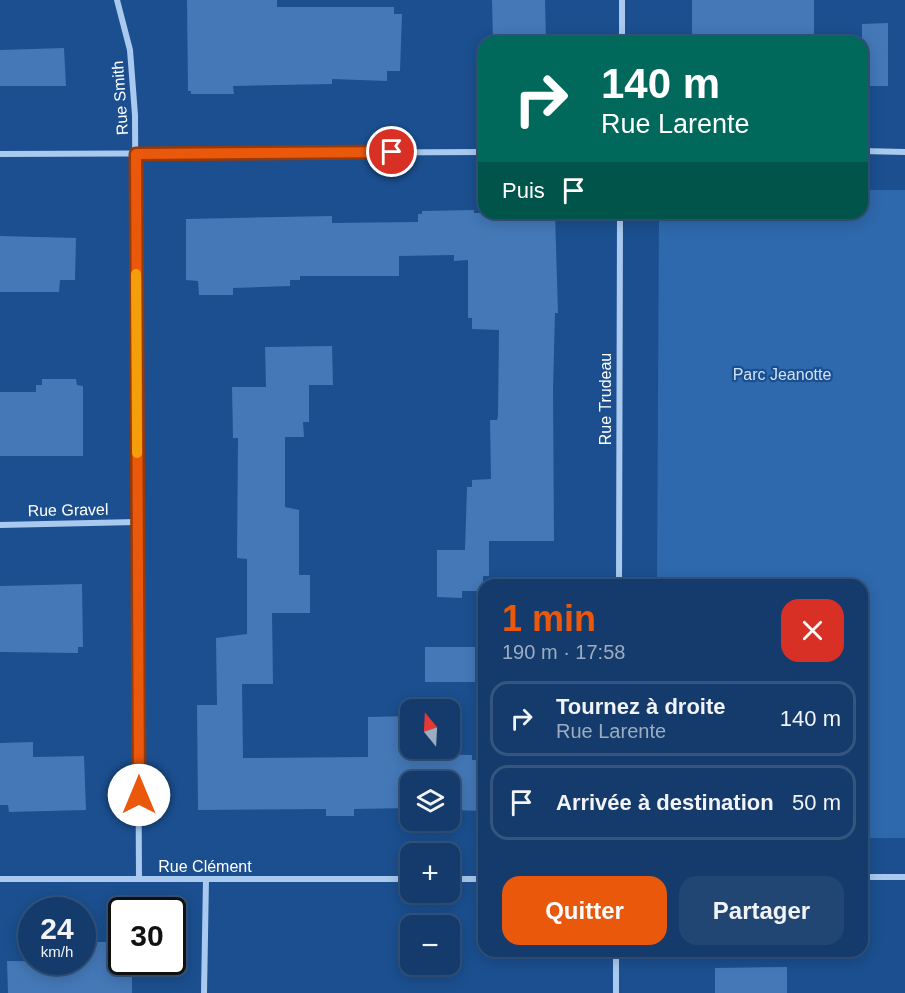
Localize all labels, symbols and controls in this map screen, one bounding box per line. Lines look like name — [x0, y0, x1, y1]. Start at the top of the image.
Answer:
street label: Rue Smith — [109, 60, 131, 136]
icon: right — [502, 60, 580, 138]
text: 140 m — [601, 60, 720, 107]
text: Rue Larente — [601, 109, 750, 139]
pin — [366, 126, 417, 177]
icon: arrive — [375, 135, 408, 168]
icon: arrive — [557, 174, 590, 207]
text: Puis — [502, 178, 545, 203]
street label: Rue Trudeau — [597, 353, 614, 445]
park label: Parc Jeanotte — [733, 366, 831, 383]
street label: Rue Gravel — [27, 501, 109, 519]
text: 1 min — [502, 598, 596, 639]
button: close — [781, 599, 844, 662]
text: 190 m · 17:58 — [502, 641, 625, 663]
text: Tournez à droite — [556, 694, 726, 719]
north arrow — [400, 699, 460, 759]
map controls — [400, 699, 460, 975]
icon: right — [505, 702, 538, 735]
text: 140 m — [780, 706, 841, 731]
text: Rue Larente — [556, 720, 666, 742]
position arrow — [107, 763, 171, 827]
button: layers — [400, 771, 460, 831]
icon: arrive — [505, 786, 538, 819]
text: Arrivée à destination — [556, 790, 774, 815]
text: 50 m — [792, 790, 841, 815]
button: + — [400, 843, 460, 903]
street label: Rue Clément — [158, 858, 252, 875]
button: Quitter — [502, 876, 667, 945]
button: Partager — [679, 876, 844, 945]
speed limit sign: 30 — [108, 897, 186, 975]
text: 24 — [40, 912, 74, 945]
button: − — [400, 915, 460, 975]
text: km/h — [41, 943, 73, 960]

